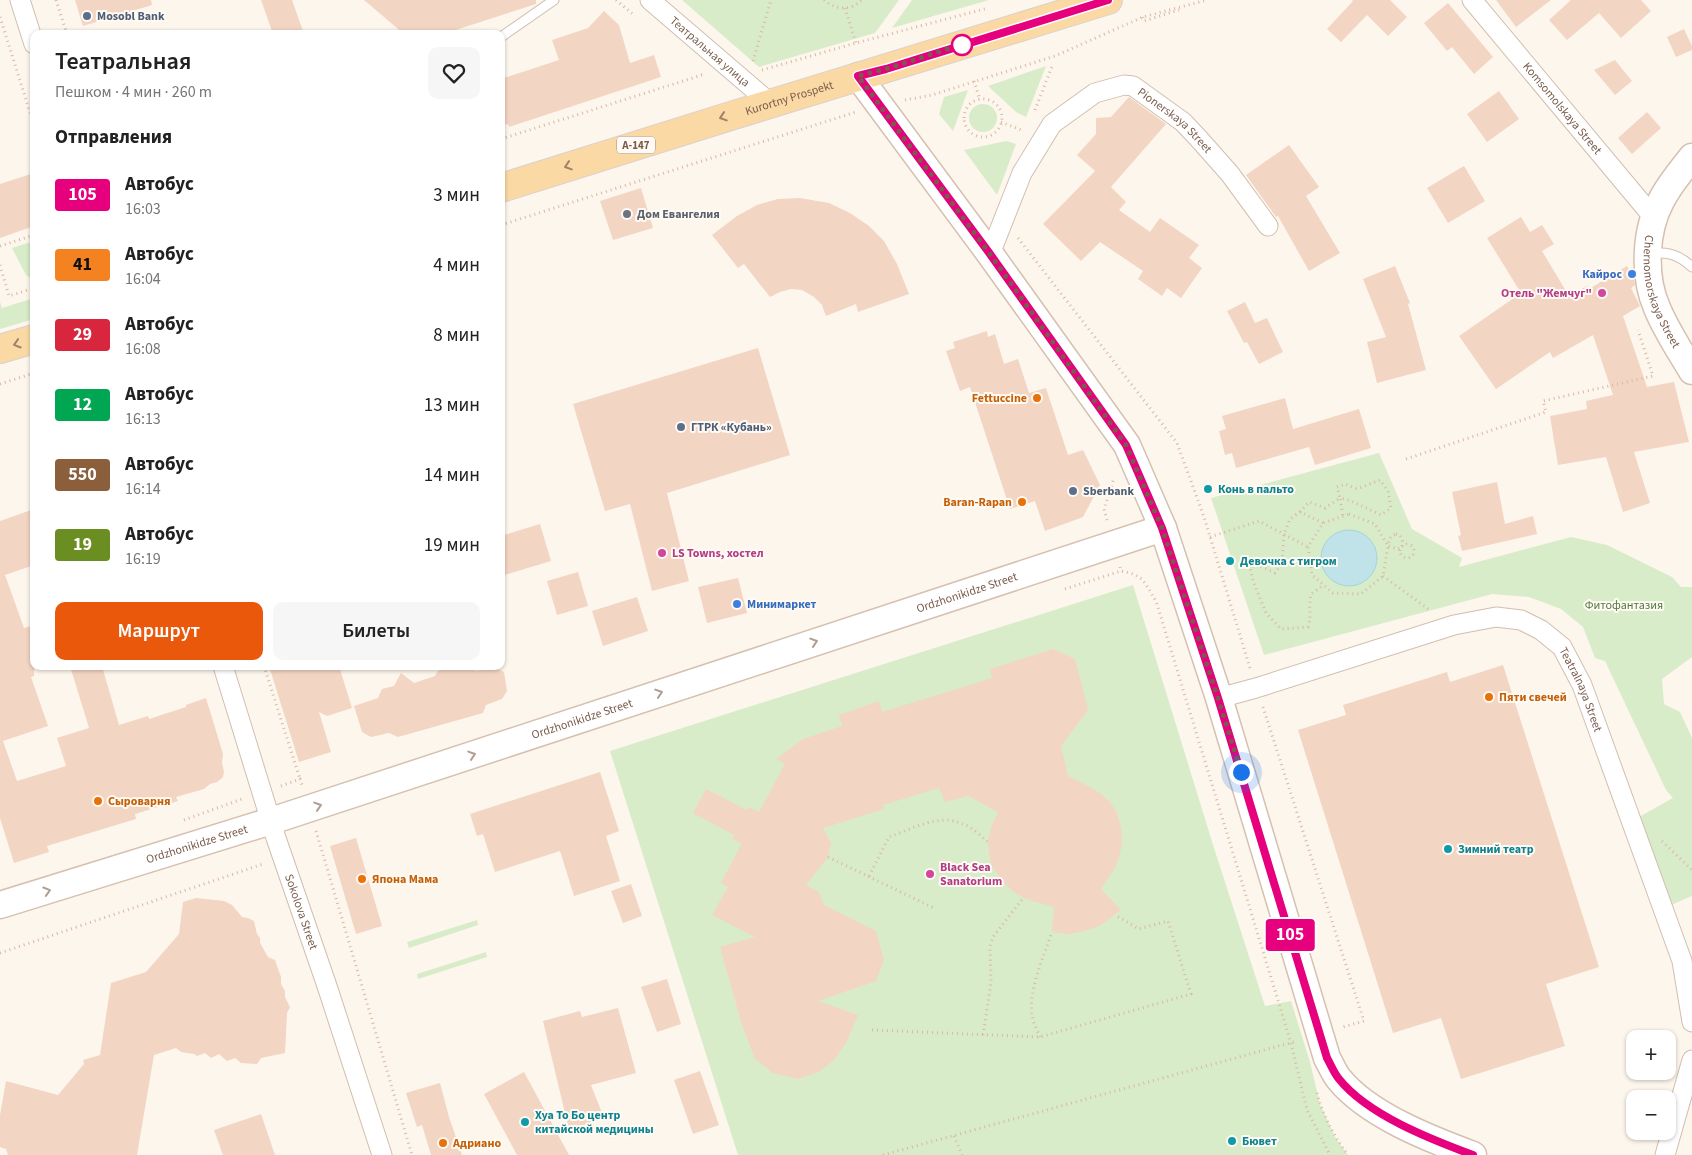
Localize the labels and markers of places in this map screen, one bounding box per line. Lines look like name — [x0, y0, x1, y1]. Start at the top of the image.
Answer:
place label: Mosobl Bank — [97, 8, 165, 25]
marker: Mosobl Bank — [81, 10, 93, 22]
unlabelled marker — [951, 34, 973, 56]
place label: Дом Евангелия — [637, 206, 720, 223]
marker: Дом Евангелия — [621, 208, 633, 220]
place label: Кайрос — [1582, 266, 1622, 283]
marker: Кайрос — [1626, 268, 1638, 280]
place label: Отель "Жемчуг" — [1501, 285, 1592, 302]
marker: Отель "Жемчуг" — [1596, 287, 1608, 299]
place label: Fettuccine — [972, 390, 1027, 407]
marker: Fettuccine — [1031, 392, 1043, 404]
place label: ГТРК «Кубань» — [691, 419, 772, 436]
marker: ГТРК «Кубань» — [675, 421, 687, 433]
place label: Конь в пальто — [1218, 481, 1294, 498]
place label: Sberbank — [1083, 483, 1134, 500]
marker: Конь в пальто — [1202, 483, 1214, 495]
marker: Sberbank — [1067, 485, 1079, 497]
place label: Baran-Rapan — [943, 494, 1012, 511]
marker: Baran-Rapan — [1016, 496, 1028, 508]
place label: LS Towns, хостел — [672, 545, 764, 562]
marker: LS Towns, хостел — [656, 547, 668, 559]
place label: Девочка с тигром — [1240, 553, 1337, 570]
marker: Девочка с тигром — [1224, 555, 1236, 567]
place label: Минимаркет — [747, 596, 817, 613]
marker: Минимаркет — [731, 598, 743, 610]
place label: Пяти свечей — [1499, 689, 1567, 706]
marker: Пяти свечей — [1483, 691, 1495, 703]
place label: Сыроварня — [108, 793, 170, 810]
marker: Сыроварня — [92, 795, 104, 807]
place label: Зимний театр — [1458, 841, 1534, 858]
marker: Зимний театр — [1442, 843, 1454, 855]
place label: Black Sea Sanatorium — [940, 859, 1002, 890]
marker: Black Sea Sanatorium — [924, 868, 936, 880]
place label: Япона Мама — [372, 871, 438, 888]
marker: Япона Мама — [356, 873, 368, 885]
place label: Хуа То Бо центр китайской медицины — [535, 1107, 654, 1138]
marker: Хуа То Бо центр китайской медицины — [519, 1116, 531, 1128]
place label: Бювет — [1242, 1133, 1277, 1150]
place label: Адриано — [452, 1135, 501, 1152]
marker: Бювет — [1226, 1135, 1238, 1147]
marker: Адриано — [437, 1137, 449, 1149]

